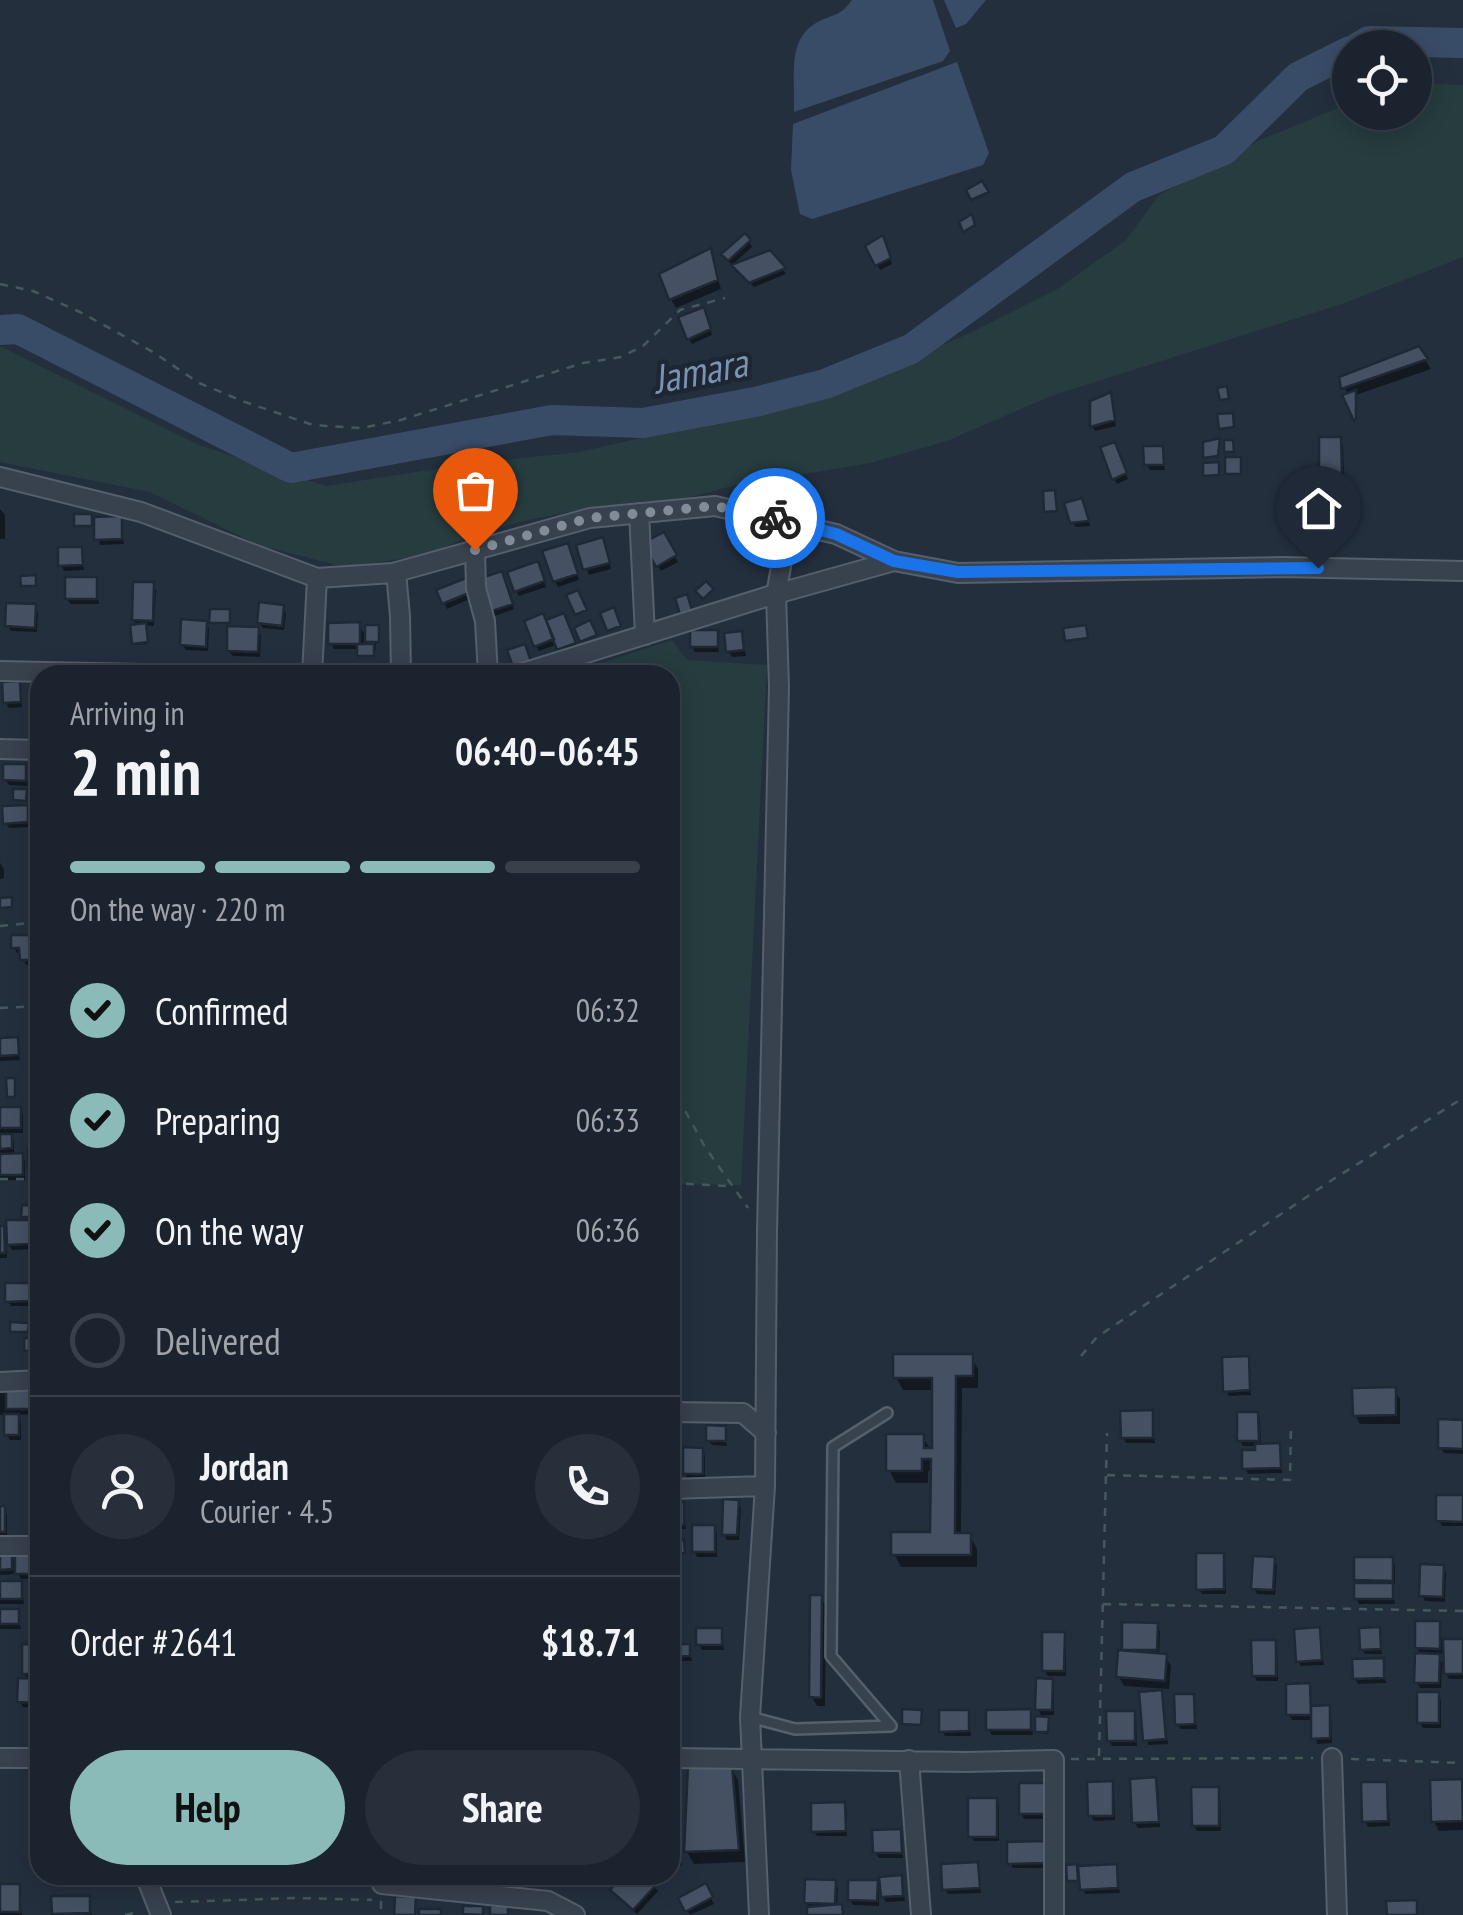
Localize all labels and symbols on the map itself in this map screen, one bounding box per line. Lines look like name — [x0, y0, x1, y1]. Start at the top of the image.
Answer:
water label: Jamara — [647, 335, 753, 405]
pin — [433, 448, 518, 551]
pin — [1276, 466, 1361, 569]
courier — [725, 468, 825, 568]

